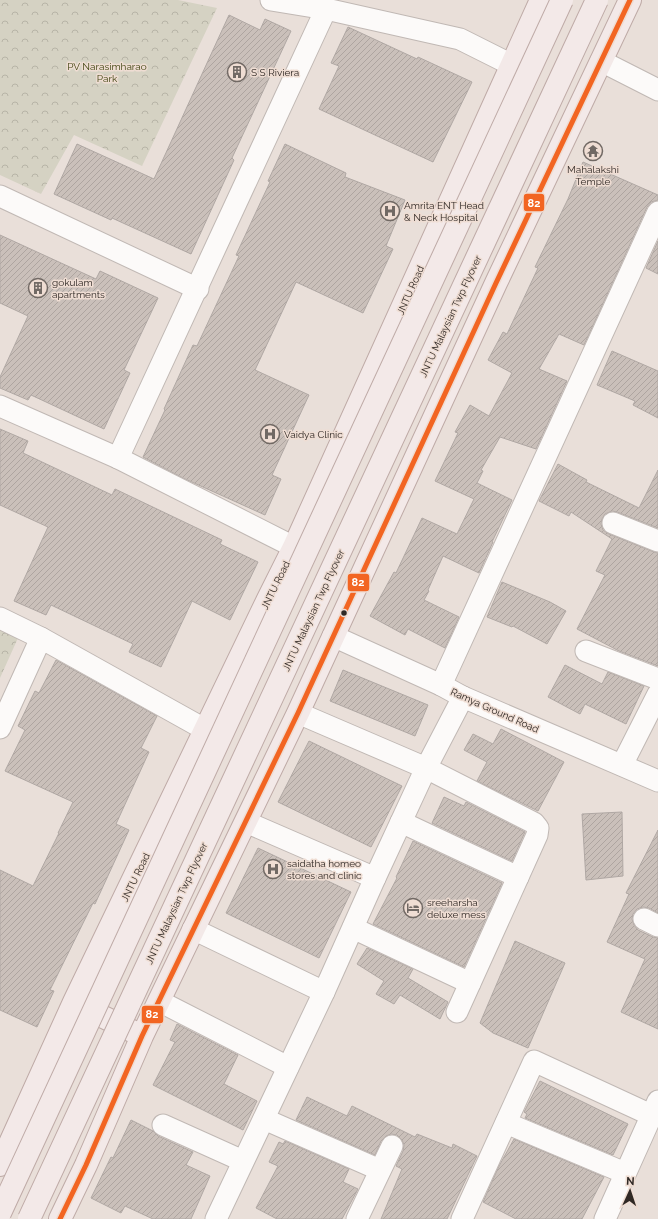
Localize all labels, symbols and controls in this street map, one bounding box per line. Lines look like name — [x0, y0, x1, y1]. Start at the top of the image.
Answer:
park label: PV Narasimharao Park — [67, 61, 147, 84]
building icon: S S Riviera — [226, 61, 248, 83]
place label: S S Riviera — [251, 67, 299, 78]
temple icon: Mahalakshi Temple — [582, 140, 604, 162]
place label: Mahalakshi Temple — [567, 164, 619, 187]
line badge: 82 — [523, 193, 545, 212]
text: 82 — [528, 197, 540, 210]
hospital icon: Amrita ENT Head & Neck Hospital — [379, 200, 401, 222]
place label: Amrita ENT Head & Neck Hospital — [404, 200, 484, 223]
street label: JNTU Malaysian Twp Flyover — [417, 253, 484, 379]
street label: JNTU Road — [395, 264, 426, 317]
building icon: gokulam apartments — [27, 277, 49, 299]
place label: gokulam apartments — [52, 277, 105, 300]
hospital icon: Vaidya Clinic — [259, 423, 281, 445]
place label: Vaidya Clinic — [284, 429, 343, 440]
street label: JNTU Malaysian Twp Flyover — [280, 547, 347, 673]
street label: JNTU Road — [259, 559, 292, 611]
line badge: 82 — [347, 573, 370, 592]
text: 82 — [352, 576, 364, 589]
unlabelled marker — [339, 608, 349, 618]
street label: Ramya Ground Road — [449, 686, 541, 735]
street label: JNTU Malaysian Twp Flyover — [143, 840, 210, 966]
street label: JNTU Road — [119, 851, 152, 903]
hospital icon: saidatha homeo stores and clinic — [262, 858, 284, 880]
place label: saidatha homeo stores and clinic — [287, 858, 362, 881]
hotel icon: sreeharsha deluxe mess — [402, 897, 424, 919]
place label: sreeharsha deluxe mess — [427, 897, 486, 920]
line badge: 82 — [141, 1005, 164, 1024]
text: 82 — [146, 1008, 158, 1021]
north arrow — [610, 1171, 650, 1211]
text: N — [626, 1175, 635, 1188]

